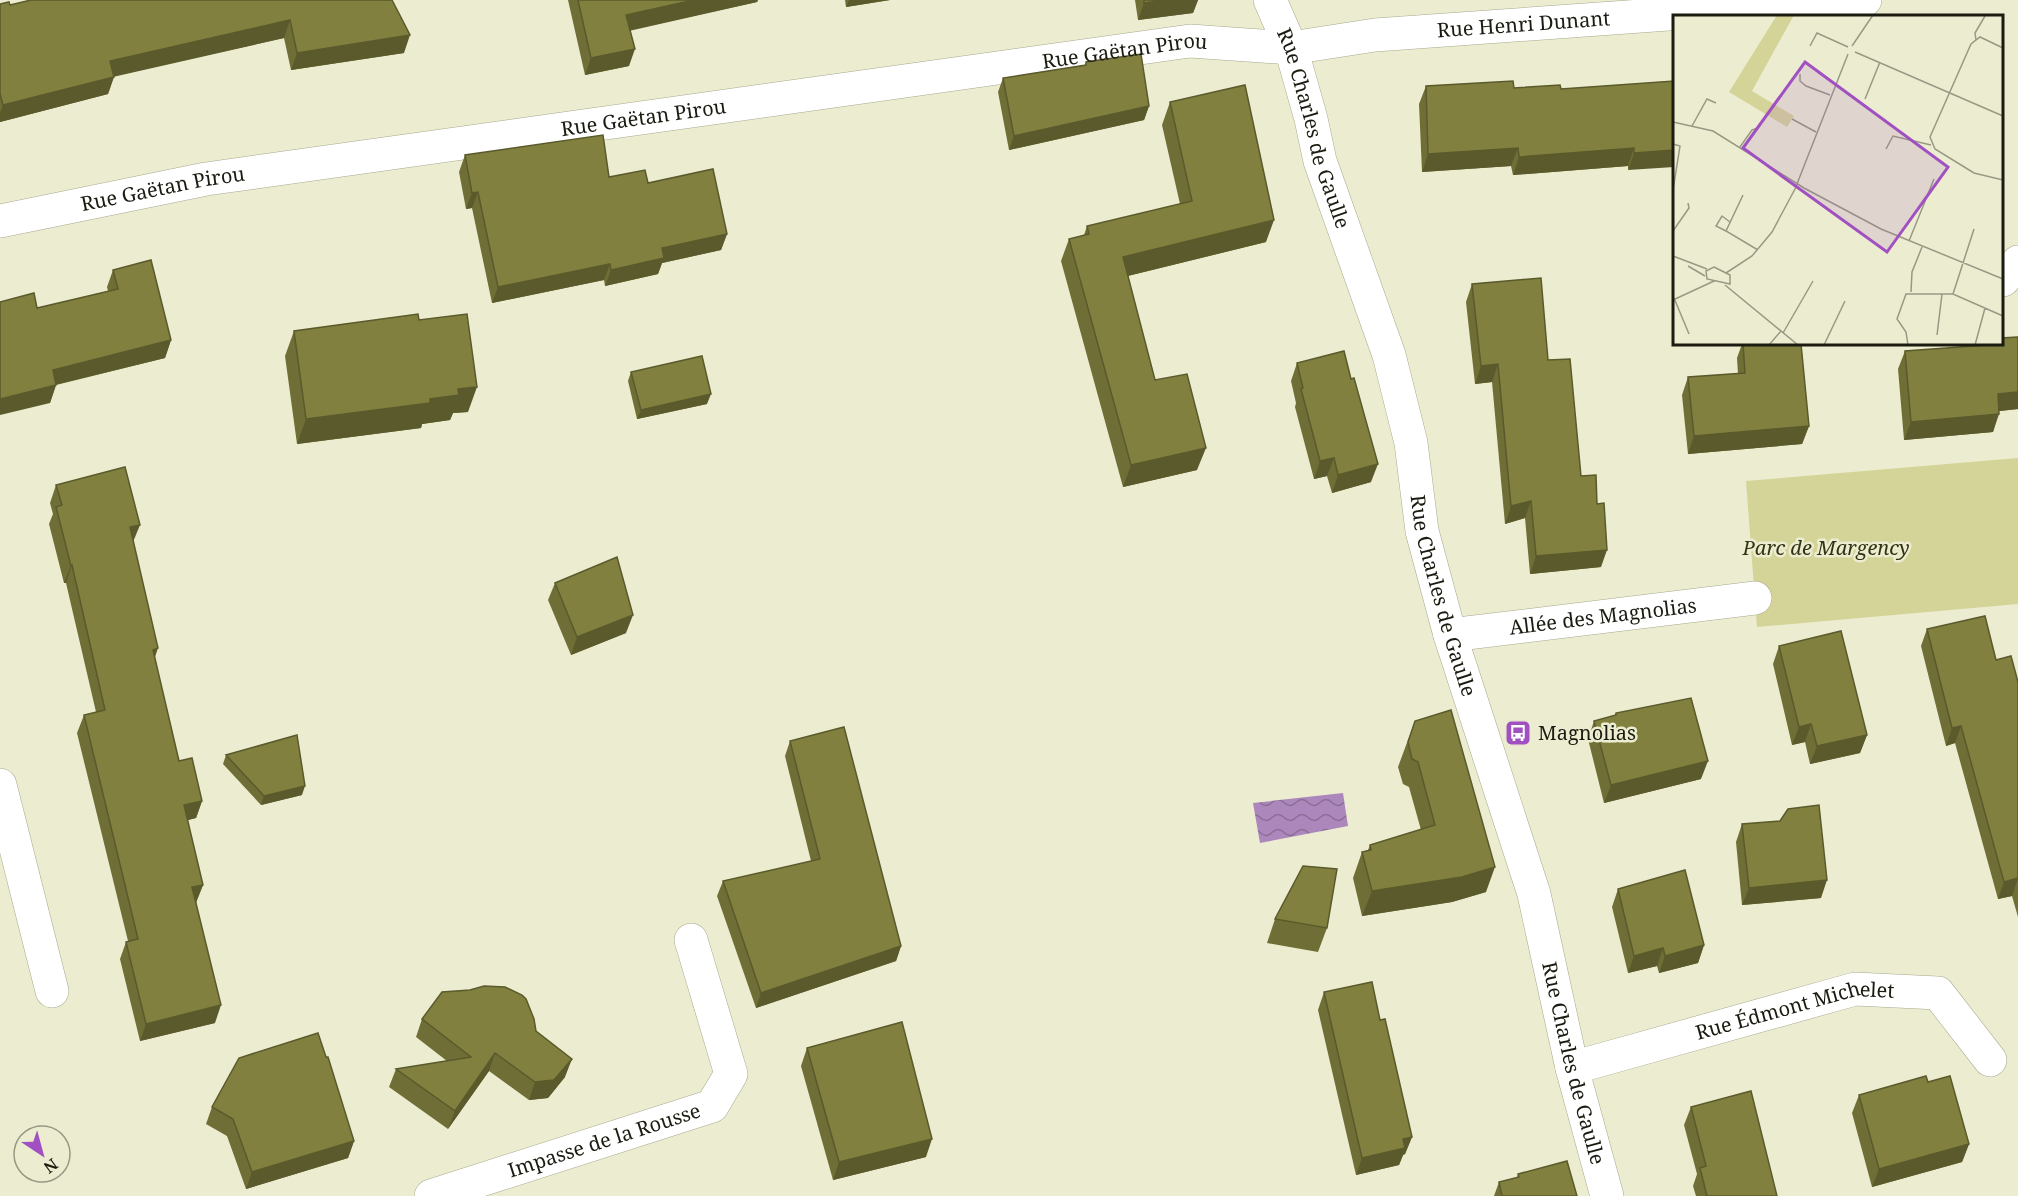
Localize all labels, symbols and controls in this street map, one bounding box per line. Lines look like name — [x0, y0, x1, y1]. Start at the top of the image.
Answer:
street label: Rue Henri Dunant — [1436, 4, 1611, 44]
inset map — [1673, 15, 2003, 345]
street label: Rue Charles de Gaulle — [1271, 24, 1357, 232]
street label: Rue Gaëtan Pirou — [1040, 26, 1209, 75]
street label: Rue Gaëtan Pirou — [559, 92, 728, 142]
street label: Rue Gaëtan Pirou — [78, 160, 247, 217]
street label: Rue Charles de Gaulle — [1405, 493, 1483, 700]
park label: Parc de Margency — [1741, 534, 1910, 561]
street label: Allée des Magnolias — [1508, 591, 1698, 641]
bus stop icon: Magnolias — [1503, 718, 1533, 748]
place label: Magnolias — [1538, 719, 1636, 746]
street label: Rue Charles de Gaulle — [1536, 959, 1612, 1167]
street label: Rue Édmont Michelet — [1692, 974, 1895, 1046]
street label: Impasse de la Rousse — [504, 1097, 704, 1183]
north arrow — [12, 1124, 72, 1184]
text: N — [39, 1154, 62, 1179]

